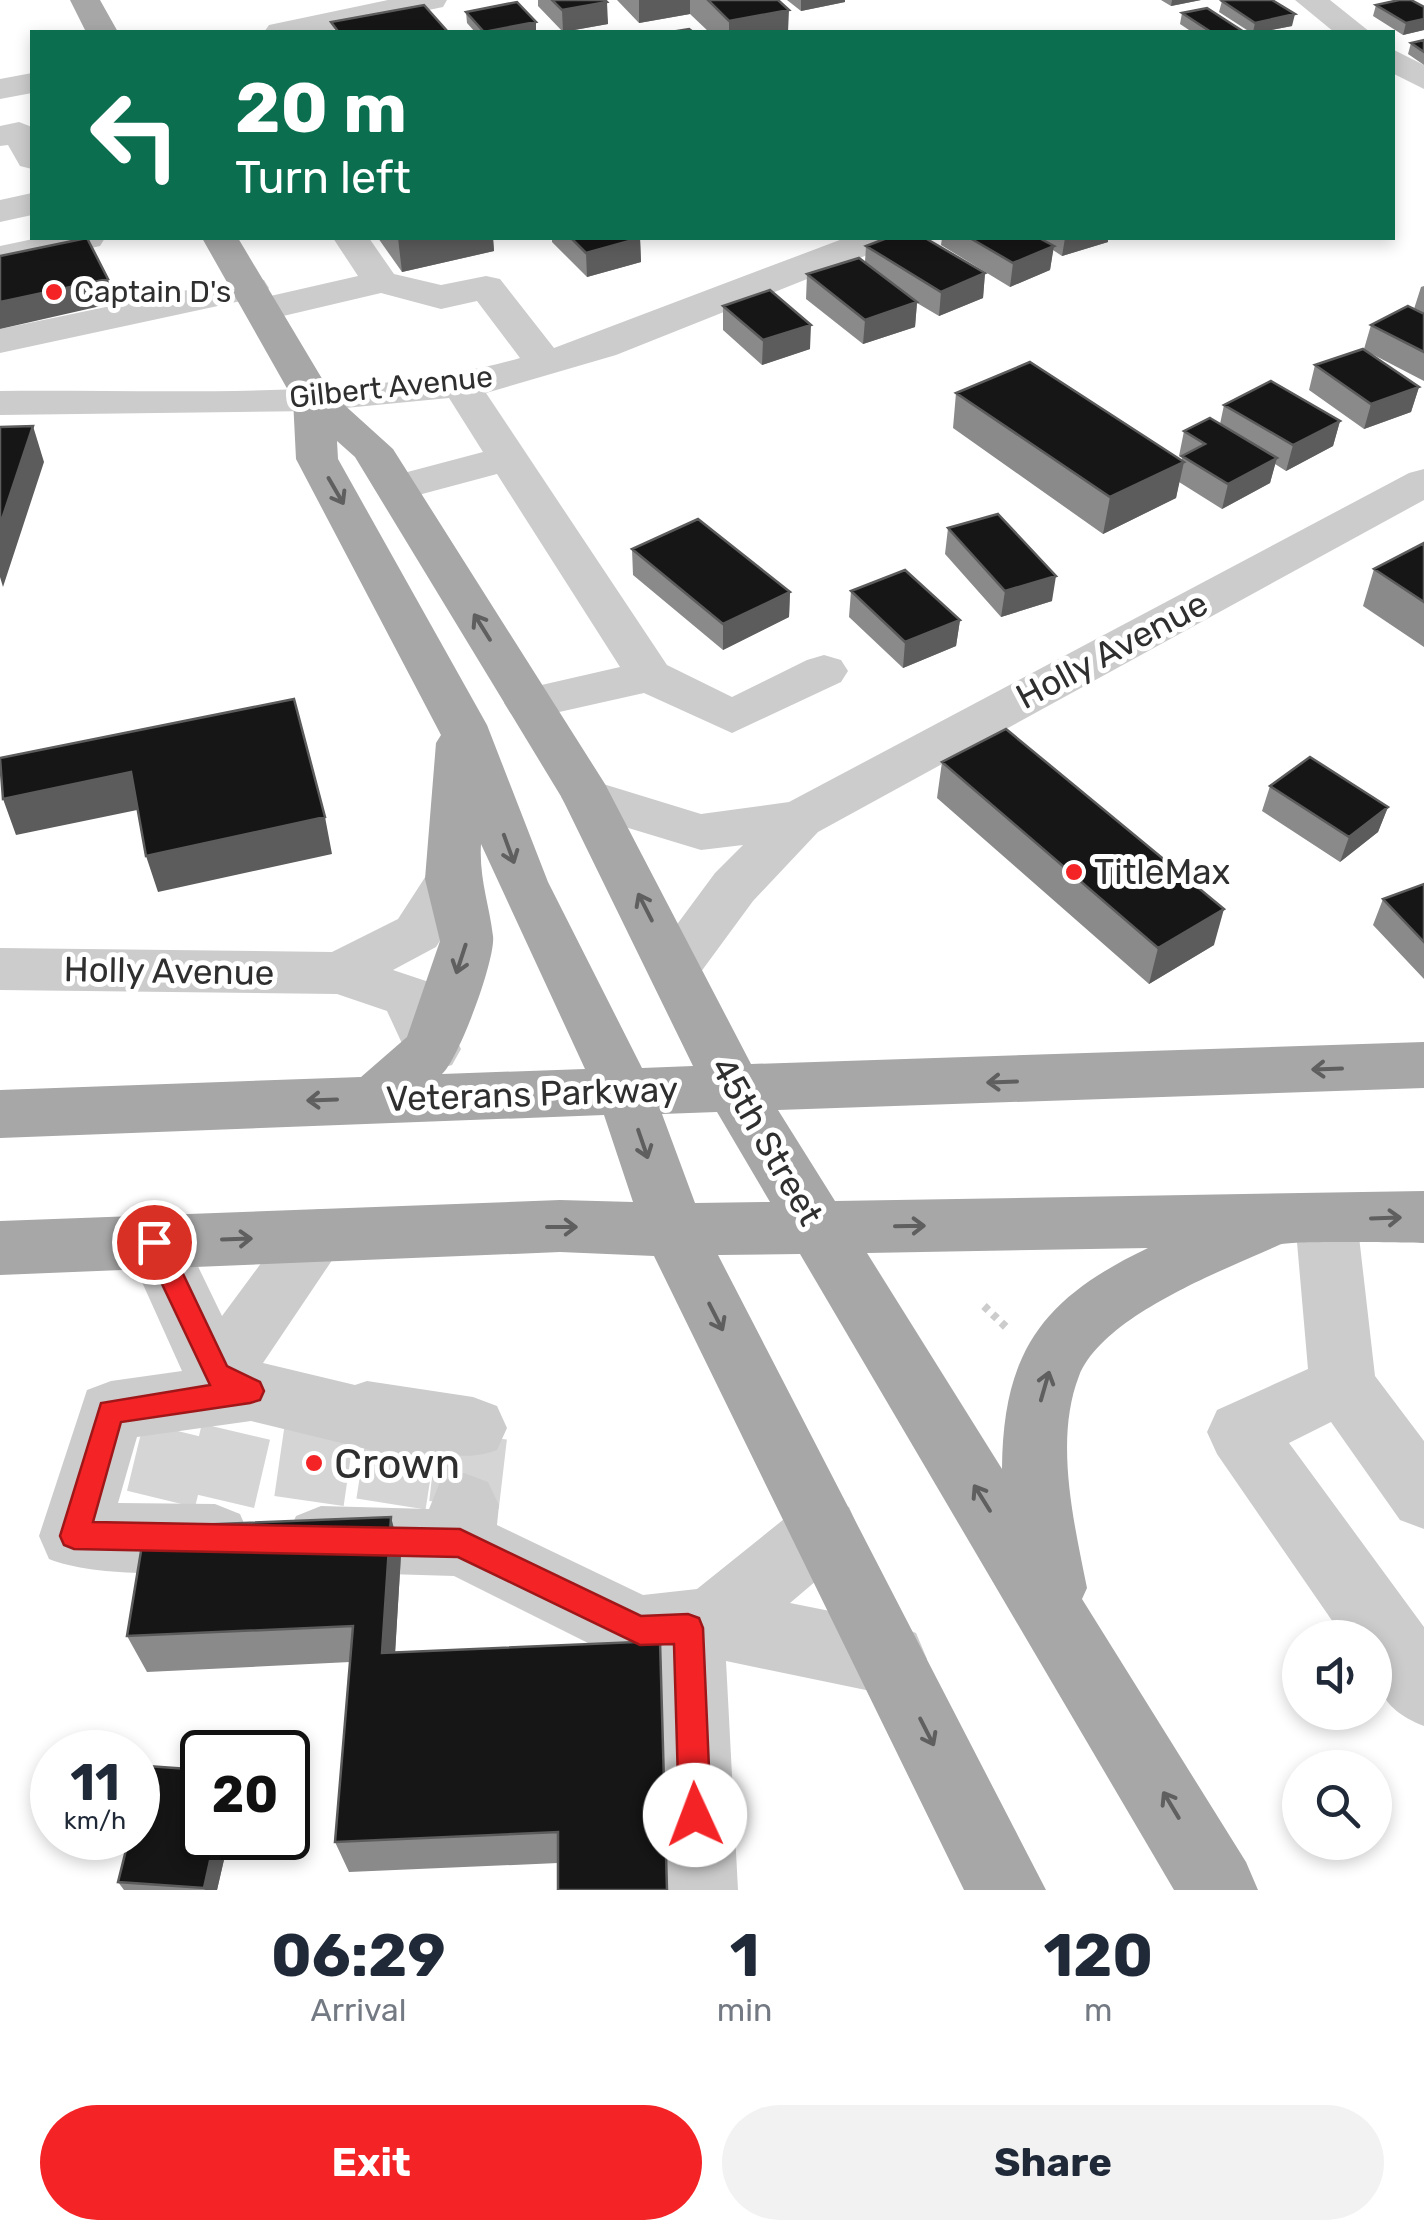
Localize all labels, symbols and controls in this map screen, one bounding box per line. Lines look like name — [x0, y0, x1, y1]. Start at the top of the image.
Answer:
text: 20 m — [235, 67, 407, 150]
icon: left — [70, 70, 200, 200]
text: Turn left — [235, 151, 411, 204]
place label: Captain D's — [74, 274, 231, 310]
marker: Captain D's — [43, 281, 65, 303]
street label: Gilbert Avenue — [287, 358, 495, 416]
one-way arrow — [326, 476, 346, 505]
street label: Holly Avenue — [1009, 582, 1215, 718]
one-way arrow — [471, 613, 492, 642]
one-way arrow — [501, 833, 519, 864]
place label: TitleMax — [1094, 851, 1230, 893]
marker: TitleMax — [1063, 861, 1085, 883]
one-way arrow — [635, 893, 654, 923]
one-way arrow — [451, 943, 469, 975]
street label: Holly Avenue — [63, 948, 275, 994]
street label: 45th Street — [702, 1049, 832, 1233]
one-way arrow — [1311, 1060, 1343, 1079]
street label: Veterans Parkway — [385, 1068, 679, 1120]
one-way arrow — [986, 1072, 1018, 1091]
one-way arrow — [306, 1091, 338, 1110]
one-way arrow — [636, 1128, 654, 1160]
pin — [112, 1200, 197, 1285]
one-way arrow — [1370, 1208, 1402, 1227]
icon: arrive — [127, 1215, 182, 1270]
one-way arrow — [894, 1216, 926, 1236]
one-way arrow — [546, 1218, 578, 1236]
one-way arrow — [221, 1229, 253, 1248]
one-way arrow — [708, 1302, 727, 1332]
one-way arrow — [1037, 1371, 1055, 1402]
place label: Crown — [334, 1439, 460, 1489]
marker: Crown — [303, 1452, 325, 1474]
one-way arrow — [972, 1485, 992, 1513]
map controls — [1282, 1620, 1392, 1860]
button: sound — [1282, 1620, 1392, 1730]
one-way arrow — [918, 1716, 937, 1746]
speed limit sign: 20 — [180, 1730, 310, 1860]
button: search — [1282, 1750, 1392, 1860]
text: 11 — [70, 1753, 120, 1813]
position arrow — [643, 1763, 747, 1867]
one-way arrow — [1160, 1791, 1181, 1820]
text: km/h — [64, 1806, 126, 1835]
text: 06:29 — [271, 1920, 446, 1991]
text: 1 — [730, 1920, 760, 1991]
text: 120 — [1043, 1920, 1153, 1991]
text: Arrival — [310, 1991, 406, 2029]
text: min — [717, 1991, 772, 2029]
text: m — [1084, 1991, 1112, 2029]
button: Exit — [40, 2105, 702, 2220]
button: Share — [722, 2105, 1384, 2220]

